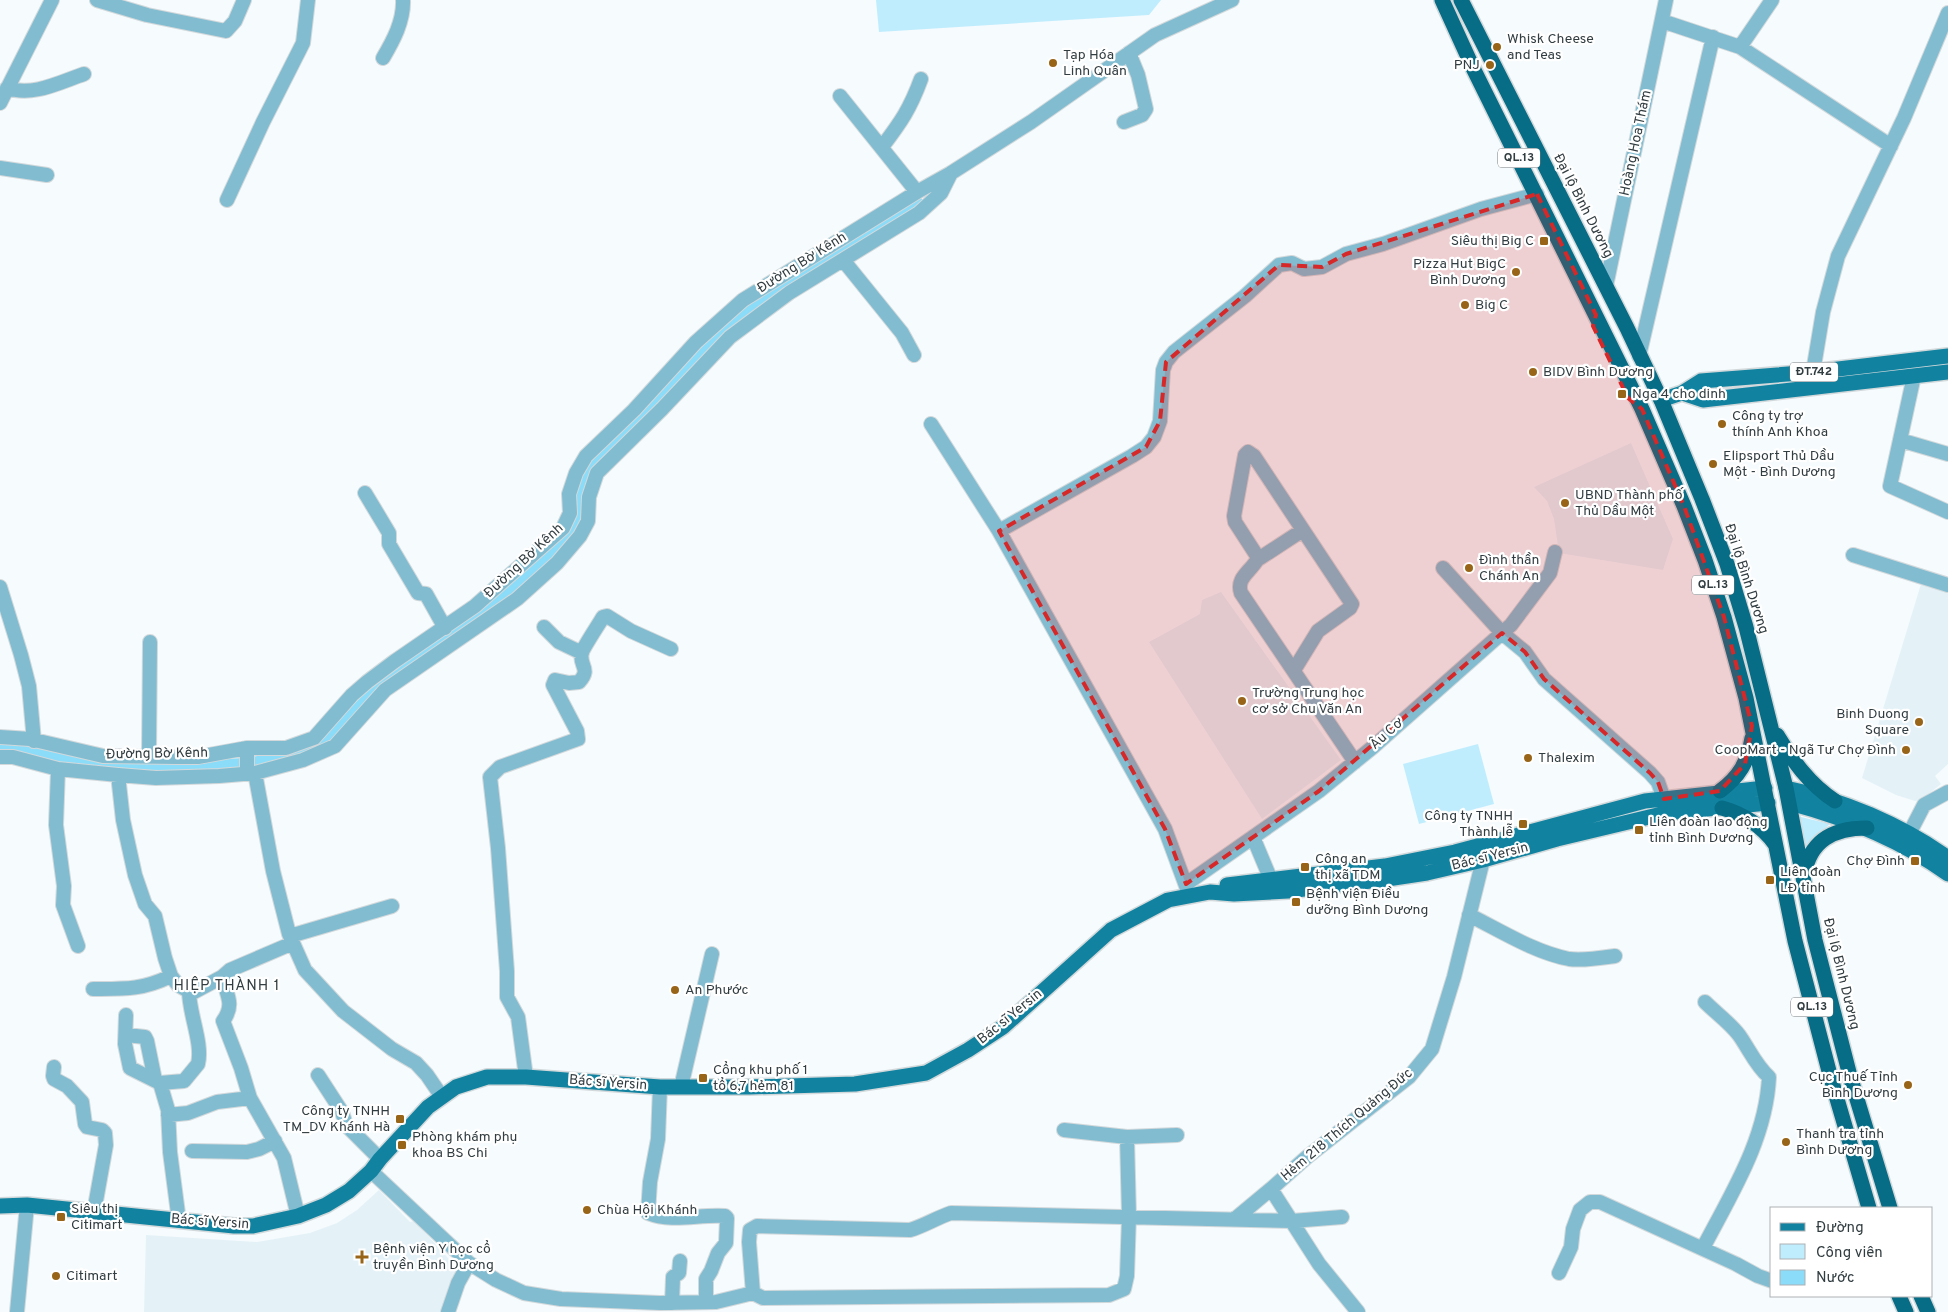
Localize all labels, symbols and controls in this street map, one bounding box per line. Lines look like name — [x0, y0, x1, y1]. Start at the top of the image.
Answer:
place label: Whisk Cheese and Teas — [1507, 31, 1594, 64]
marker: Whisk Cheese and Teas — [1491, 41, 1503, 53]
place label: Tạp Hóa Linh Quân — [1063, 47, 1127, 80]
marker: Tạp Hóa Linh Quân — [1047, 57, 1059, 69]
place label: PNJ — [1454, 57, 1480, 74]
marker: PNJ — [1484, 59, 1496, 71]
street label: Hoàng Hoa Thám — [1616, 89, 1656, 197]
road number: QL.13 — [1498, 148, 1540, 168]
street label: Đại lộ Bình Dương — [1549, 151, 1617, 261]
street label: Đường Bờ Kênh — [754, 229, 850, 297]
place label: Siêu thị Big C — [1451, 233, 1534, 250]
marker: Siêu thị Big C — [1538, 235, 1550, 247]
place label: Pizza Hut BigC Bình Dương — [1413, 256, 1506, 289]
marker: Pizza Hut BigC Bình Dương — [1510, 266, 1522, 278]
place label: Big C — [1475, 297, 1508, 314]
marker: Big C — [1459, 299, 1471, 311]
road number: ĐT.742 — [1790, 362, 1838, 382]
place label: BIDV Bình Dương — [1543, 364, 1653, 381]
marker: BIDV Bình Dương — [1527, 366, 1539, 378]
place label: Nga 4 cho dinh — [1632, 386, 1726, 403]
marker: Nga 4 cho dinh — [1616, 388, 1628, 400]
place label: Công ty trợ thính Anh Khoa — [1732, 408, 1828, 441]
marker: Công ty trợ thính Anh Khoa — [1716, 418, 1728, 430]
place label: Elipsport Thủ Dầu Một - Bình Dương — [1723, 448, 1836, 481]
marker: Elipsport Thủ Dầu Một - Bình Dương — [1707, 458, 1719, 470]
place label: UBND Thành phố Thủ Dầu Một — [1575, 487, 1685, 520]
marker: UBND Thành phố Thủ Dầu Một — [1559, 497, 1571, 509]
street label: Đường Bờ Kênh — [481, 520, 567, 602]
street label: Đại lộ Bình Dương — [1720, 522, 1772, 636]
place label: Đình thần Chánh An — [1479, 552, 1539, 585]
marker: Đình thần Chánh An — [1463, 562, 1475, 574]
road number: QL.13 — [1692, 576, 1734, 594]
place label: Trường Trung học cơ sở Chu Văn An — [1252, 685, 1365, 718]
marker: Trường Trung học cơ sở Chu Văn An — [1236, 695, 1248, 707]
place label: Binh Duong Square — [1836, 706, 1909, 739]
street label: Âu Cơ — [1366, 713, 1408, 753]
marker: Binh Duong Square — [1913, 716, 1925, 728]
place label: CoopMart - Ngã Tư Chợ Đình — [1715, 742, 1896, 759]
marker: CoopMart - Ngã Tư Chợ Đình — [1900, 744, 1912, 756]
street label: Đường Bờ Kênh — [106, 745, 208, 763]
place label: Thalexim — [1538, 750, 1595, 767]
marker: Thalexim — [1522, 752, 1534, 764]
place label: Công ty TNHH Thành lễ — [1424, 808, 1513, 841]
place label: Liên đoàn lao động tỉnh Bình Dương — [1649, 814, 1768, 847]
marker: Công ty TNHH Thành lễ — [1517, 818, 1529, 830]
marker: Liên đoàn lao động tỉnh Bình Dương — [1633, 824, 1645, 836]
street label: Bác sĩ Yersin — [1450, 839, 1530, 875]
place label: Công an thị xã TDM — [1315, 851, 1381, 884]
place label: Chợ Đình — [1846, 853, 1905, 870]
marker: Chợ Đình — [1909, 855, 1921, 867]
marker: Công an thị xã TDM — [1299, 861, 1311, 873]
place label: Liên đoàn LĐ tỉnh — [1780, 864, 1841, 897]
marker: Liên đoàn LĐ tỉnh — [1764, 874, 1776, 886]
place label: Bệnh viện Điều dưỡng Bình Dương — [1306, 886, 1428, 919]
marker: Bệnh viện Điều dưỡng Bình Dương — [1290, 896, 1302, 908]
street label: Đại lộ Bình Dương — [1819, 916, 1863, 1032]
district label: HIỆP THÀNH 1 — [174, 976, 280, 996]
place label: An Phước — [685, 982, 748, 999]
marker: An Phước — [669, 984, 681, 996]
street label: Bác sĩ Yersin — [974, 986, 1046, 1048]
road number: QL.13 — [1791, 998, 1833, 1016]
place label: Cổng khu phố 1 tổ 6,7 hẻm 81 — [713, 1061, 808, 1095]
street label: Hẻm 218 Thích Quảng Đức — [1278, 1065, 1416, 1185]
place label: Cục Thuế Tỉnh Bình Dương — [1809, 1069, 1898, 1102]
street label: Bác sĩ Yersin — [568, 1072, 648, 1094]
marker: Cổng khu phố 1 tổ 6,7 hẻm 81 — [697, 1072, 709, 1084]
marker: Cục Thuế Tỉnh Bình Dương — [1902, 1079, 1914, 1091]
place label: Công ty TNHH TM_DV Khánh Hà — [283, 1103, 390, 1136]
marker: Công ty TNHH TM_DV Khánh Hà — [394, 1113, 406, 1125]
place label: Thanh tra tỉnh Bình Dương — [1796, 1126, 1884, 1159]
place label: Phòng khám phụ khoa BS Chi — [412, 1129, 518, 1162]
marker: Thanh tra tỉnh Bình Dương — [1780, 1136, 1792, 1148]
marker: Phòng khám phụ khoa BS Chi — [396, 1139, 408, 1151]
place label: Siêu thị Citimart — [71, 1201, 123, 1234]
place label: Chùa Hội Khánh — [597, 1202, 697, 1219]
marker: Chùa Hội Khánh — [581, 1204, 593, 1216]
legend — [1770, 1207, 1933, 1297]
marker: Siêu thị Citimart — [55, 1211, 67, 1223]
street label: Bác sĩ Yersin — [170, 1211, 250, 1233]
text: Đường — [1816, 1219, 1864, 1238]
place label: Bệnh viện Y học cổ truyền Bình Dương — [373, 1240, 494, 1274]
text: Công viên — [1816, 1244, 1883, 1263]
marker: Bệnh viện Y học cổ truyền Bình Dương — [355, 1250, 369, 1264]
place label: Citimart — [66, 1268, 118, 1285]
text: Nước — [1816, 1269, 1855, 1288]
marker: Citimart — [50, 1270, 62, 1282]

